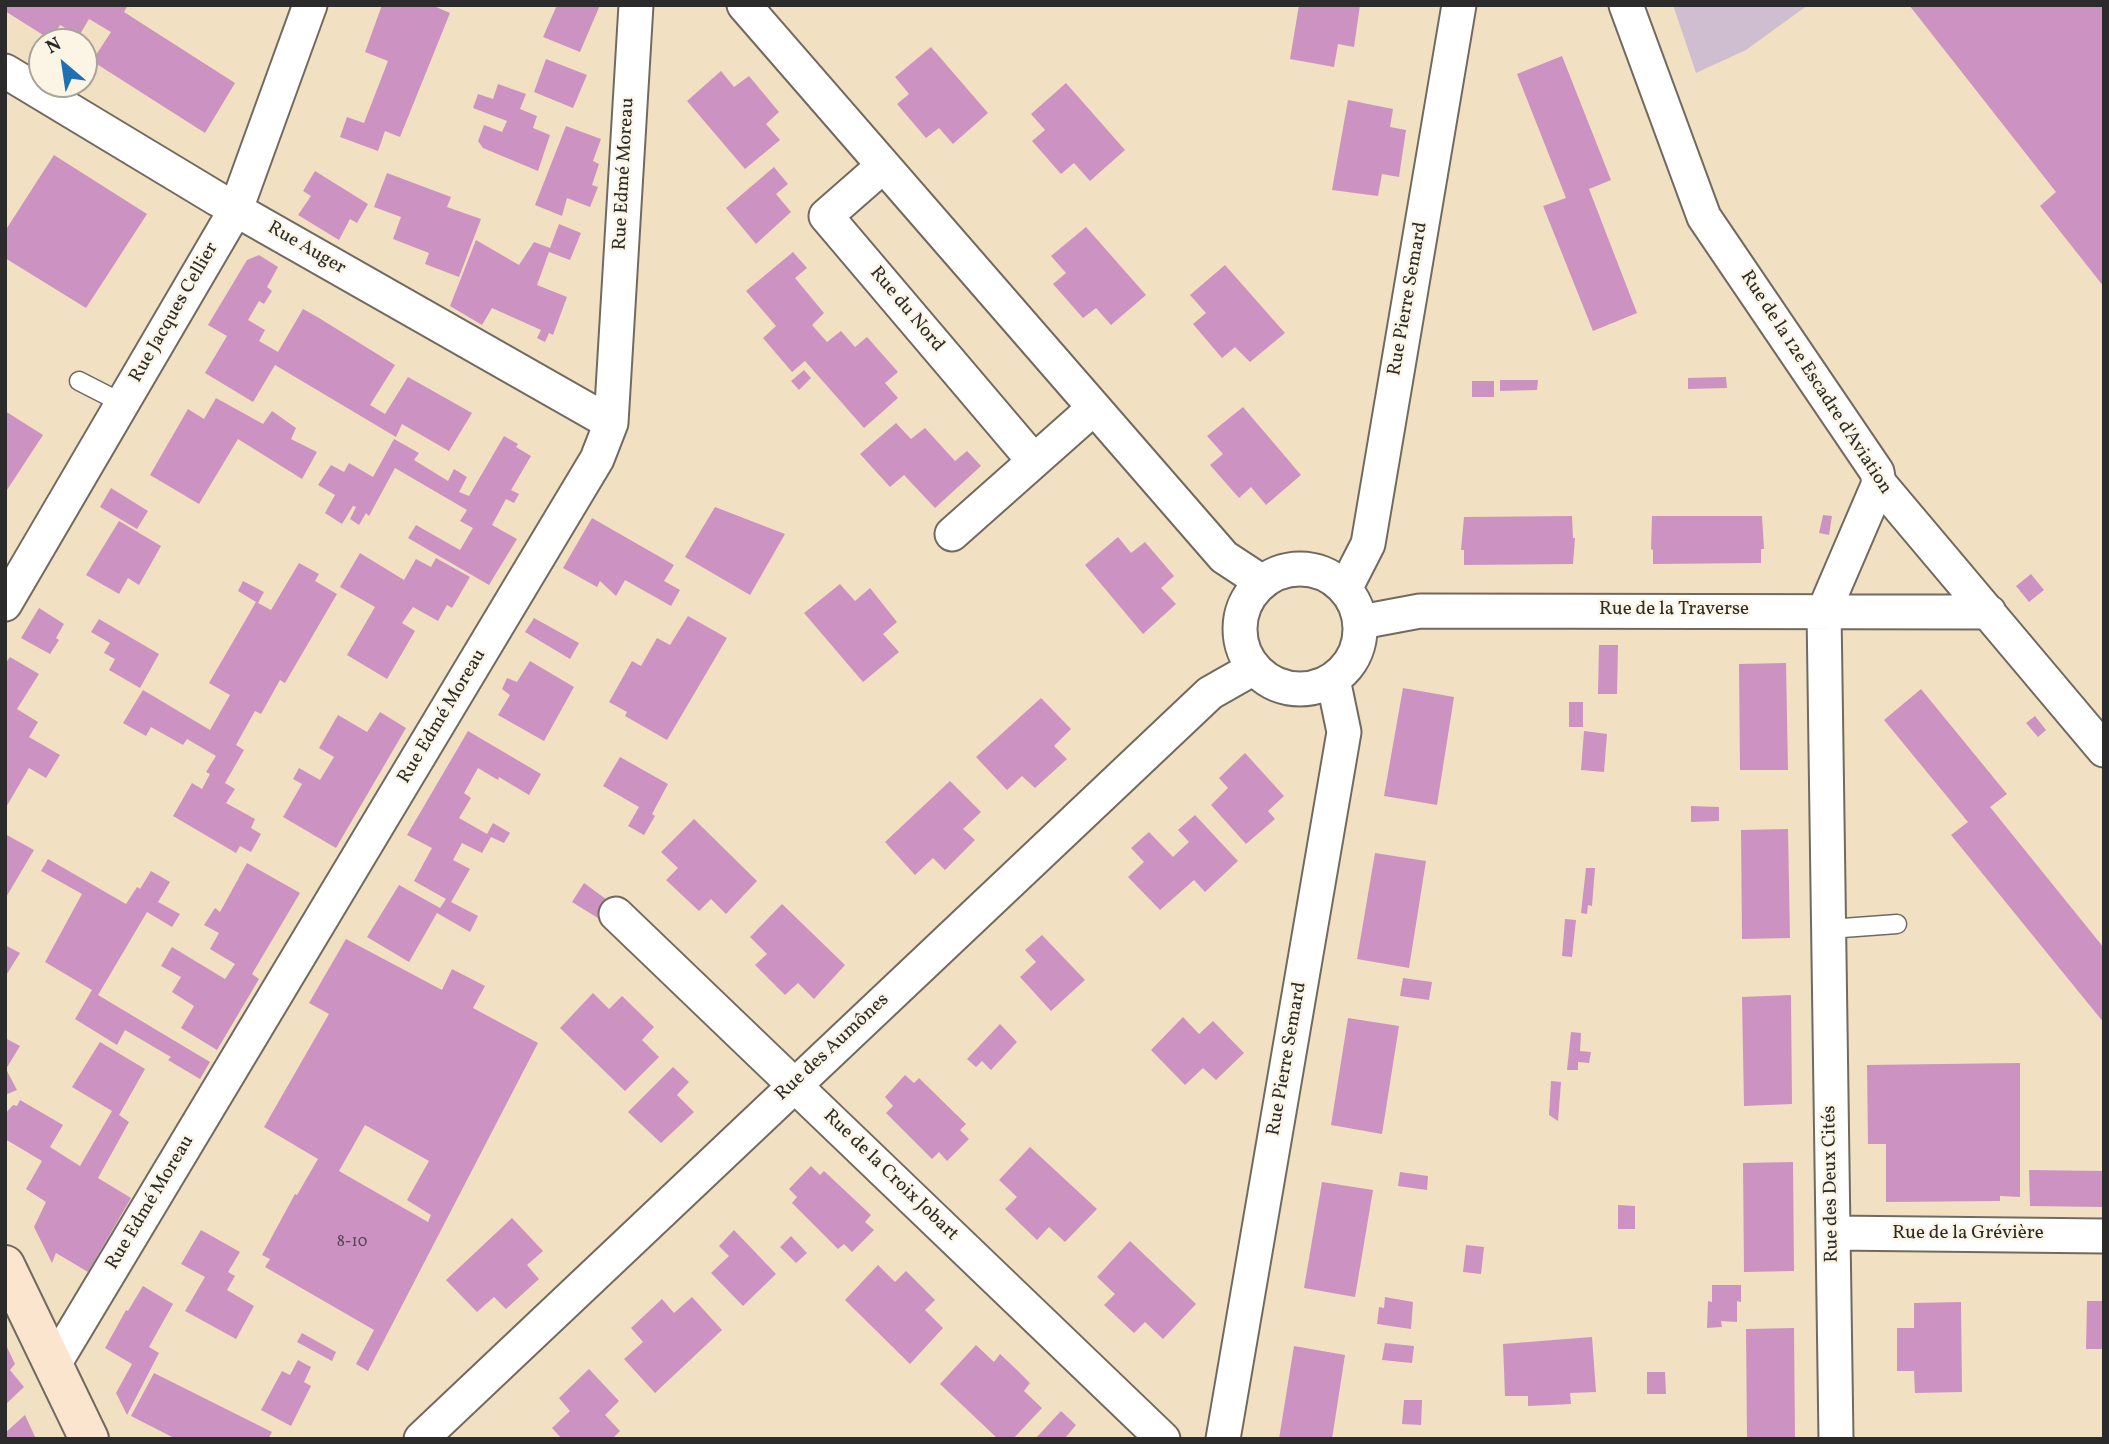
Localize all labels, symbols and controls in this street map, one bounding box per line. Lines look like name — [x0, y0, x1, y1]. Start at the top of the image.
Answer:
north arrow — [28, 28, 98, 98]
text: N — [41, 32, 66, 61]
street label: Rue Edmé Moreau — [610, 97, 640, 251]
street label: Rue Auger — [263, 217, 349, 281]
street label: Rue Pierre Semard — [1384, 220, 1434, 378]
street label: Rue Jacques Cellier — [126, 239, 224, 387]
street label: Rue du Nord — [864, 263, 948, 357]
street label: Rue de la 12e Escadre d'Aviation — [1734, 267, 1896, 499]
street label: Rue de la Traverse — [1599, 600, 1749, 622]
street label: Rue Edmé Moreau — [394, 646, 492, 788]
street label: Rue Pierre Semard — [1263, 980, 1313, 1138]
street label: Rue des Aumônes — [771, 989, 895, 1107]
street label: Rue de la Croix Jobart — [818, 1105, 962, 1247]
street label: Rue des Deux Cités — [1819, 1105, 1845, 1263]
street label: Rue Edmé Moreau — [102, 1132, 200, 1274]
street label: Rue de la Grévière — [1892, 1224, 2044, 1246]
house number: 8-10 — [337, 1233, 367, 1253]

